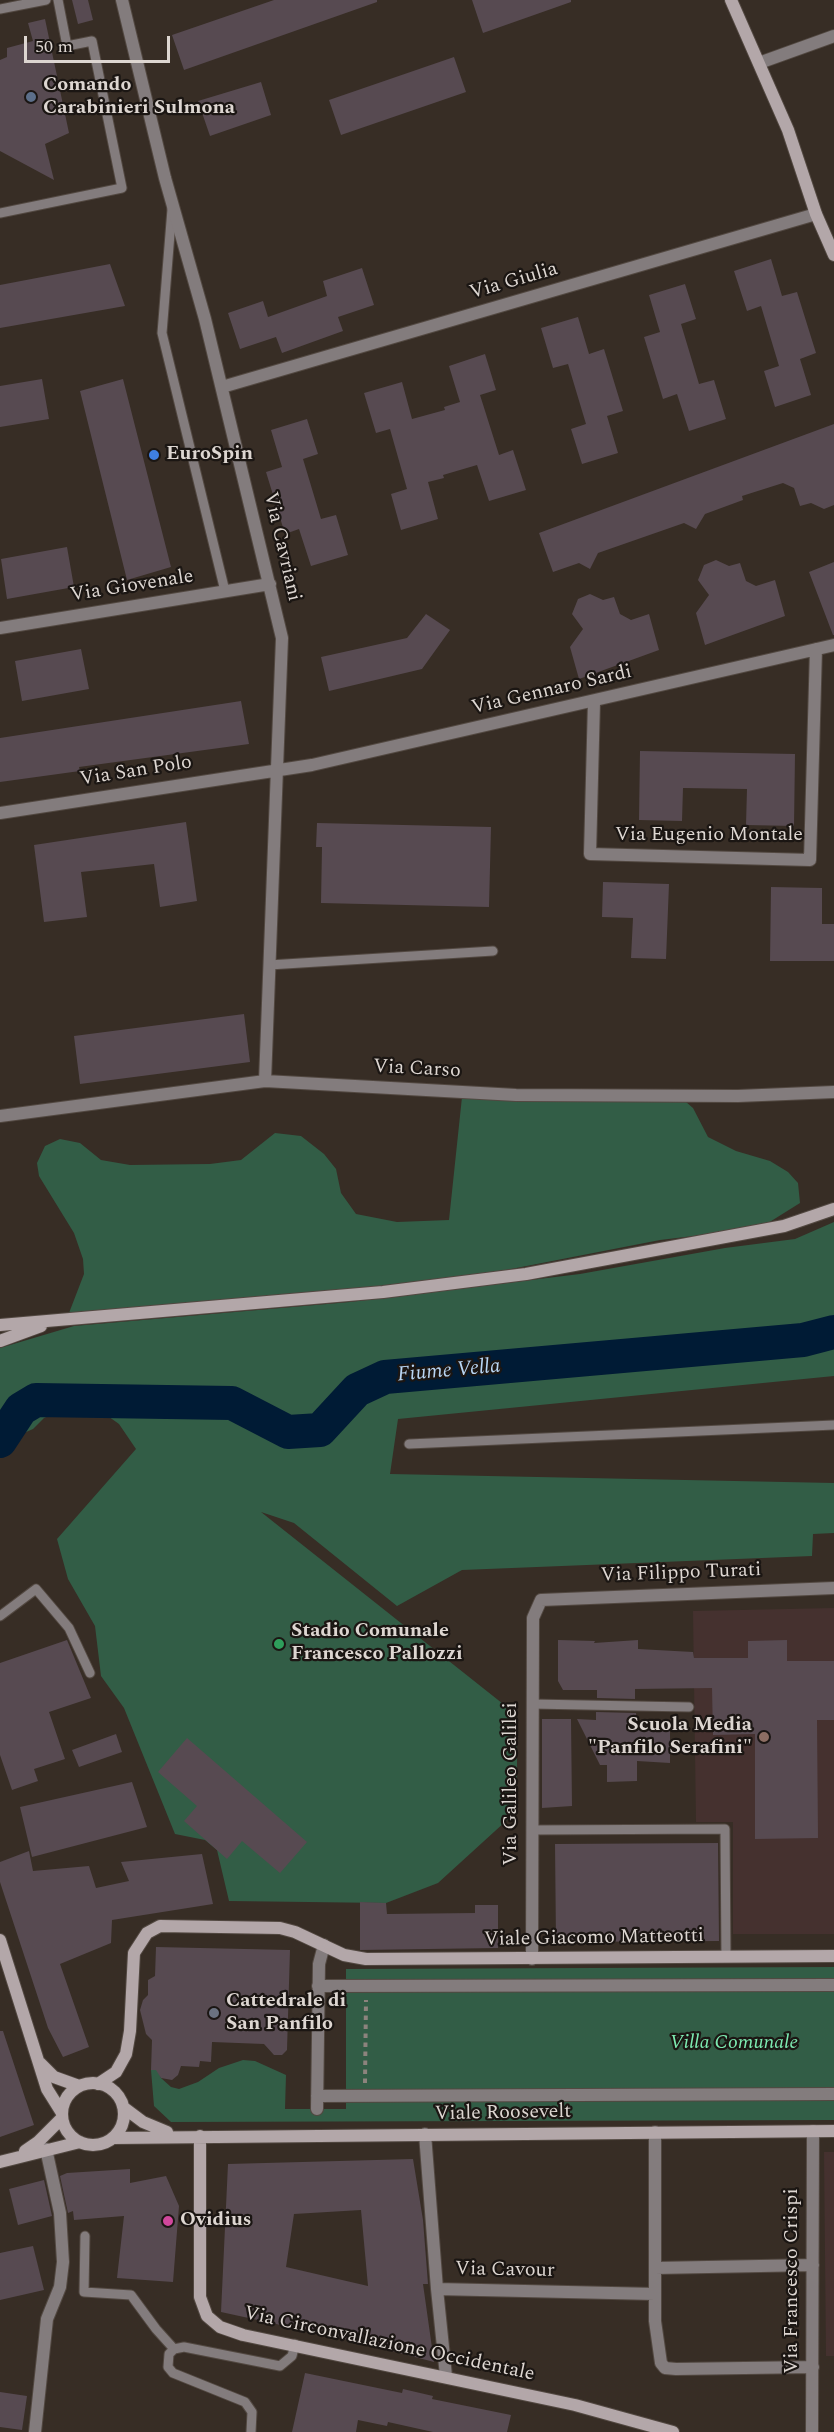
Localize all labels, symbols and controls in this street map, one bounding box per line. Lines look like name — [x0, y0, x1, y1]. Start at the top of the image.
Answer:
scale bar — [27, 24, 172, 62]
text: 50 m — [35, 33, 73, 60]
place label: Comando Carabinieri Sulmona — [43, 74, 235, 121]
marker: Comando Carabinieri Sulmona — [24, 90, 38, 104]
street label: Via Giulia — [467, 258, 561, 306]
place label: EuroSpin — [166, 443, 253, 467]
marker: EuroSpin — [147, 448, 161, 462]
street label: Via Cavriani — [257, 490, 305, 604]
street label: Via Giovenale — [69, 565, 195, 609]
street label: Via Gennaro Sardi — [470, 661, 634, 721]
street label: Via San Polo — [78, 751, 194, 793]
street label: Via Eugenio Montale — [615, 824, 803, 848]
street label: Via Carso — [373, 1056, 461, 1084]
water label: Fiume Vella — [396, 1355, 502, 1389]
street label: Via Filippo Turati — [600, 1559, 762, 1589]
place label: Stadio Comunale Francesco Pallozzi — [291, 1620, 463, 1667]
marker: Stadio Comunale Francesco Pallozzi — [272, 1637, 286, 1651]
street label: Via Galileo Galilei — [500, 1702, 524, 1866]
place label: Scuola Media "Panfilo Serafini" — [588, 1714, 752, 1761]
marker: Scuola Media "Panfilo Serafini" — [757, 1730, 771, 1744]
street label: Viale Giacomo Matteotti — [484, 1925, 704, 1953]
place label: Cattedrale di San Panfilo — [226, 1990, 346, 2037]
marker: Cattedrale di San Panfilo — [207, 2006, 221, 2020]
park label: Villa Comunale — [670, 2032, 798, 2056]
street label: Viale Roosevelt — [434, 2101, 572, 2127]
street label: Via Francesco Crispi — [781, 2188, 805, 2374]
place label: Ovidius — [180, 2209, 251, 2233]
marker: Ovidius — [161, 2214, 175, 2228]
street label: Via Cavour — [455, 2258, 555, 2284]
street label: Via Circonvallazione Occidentale — [242, 2302, 536, 2388]

